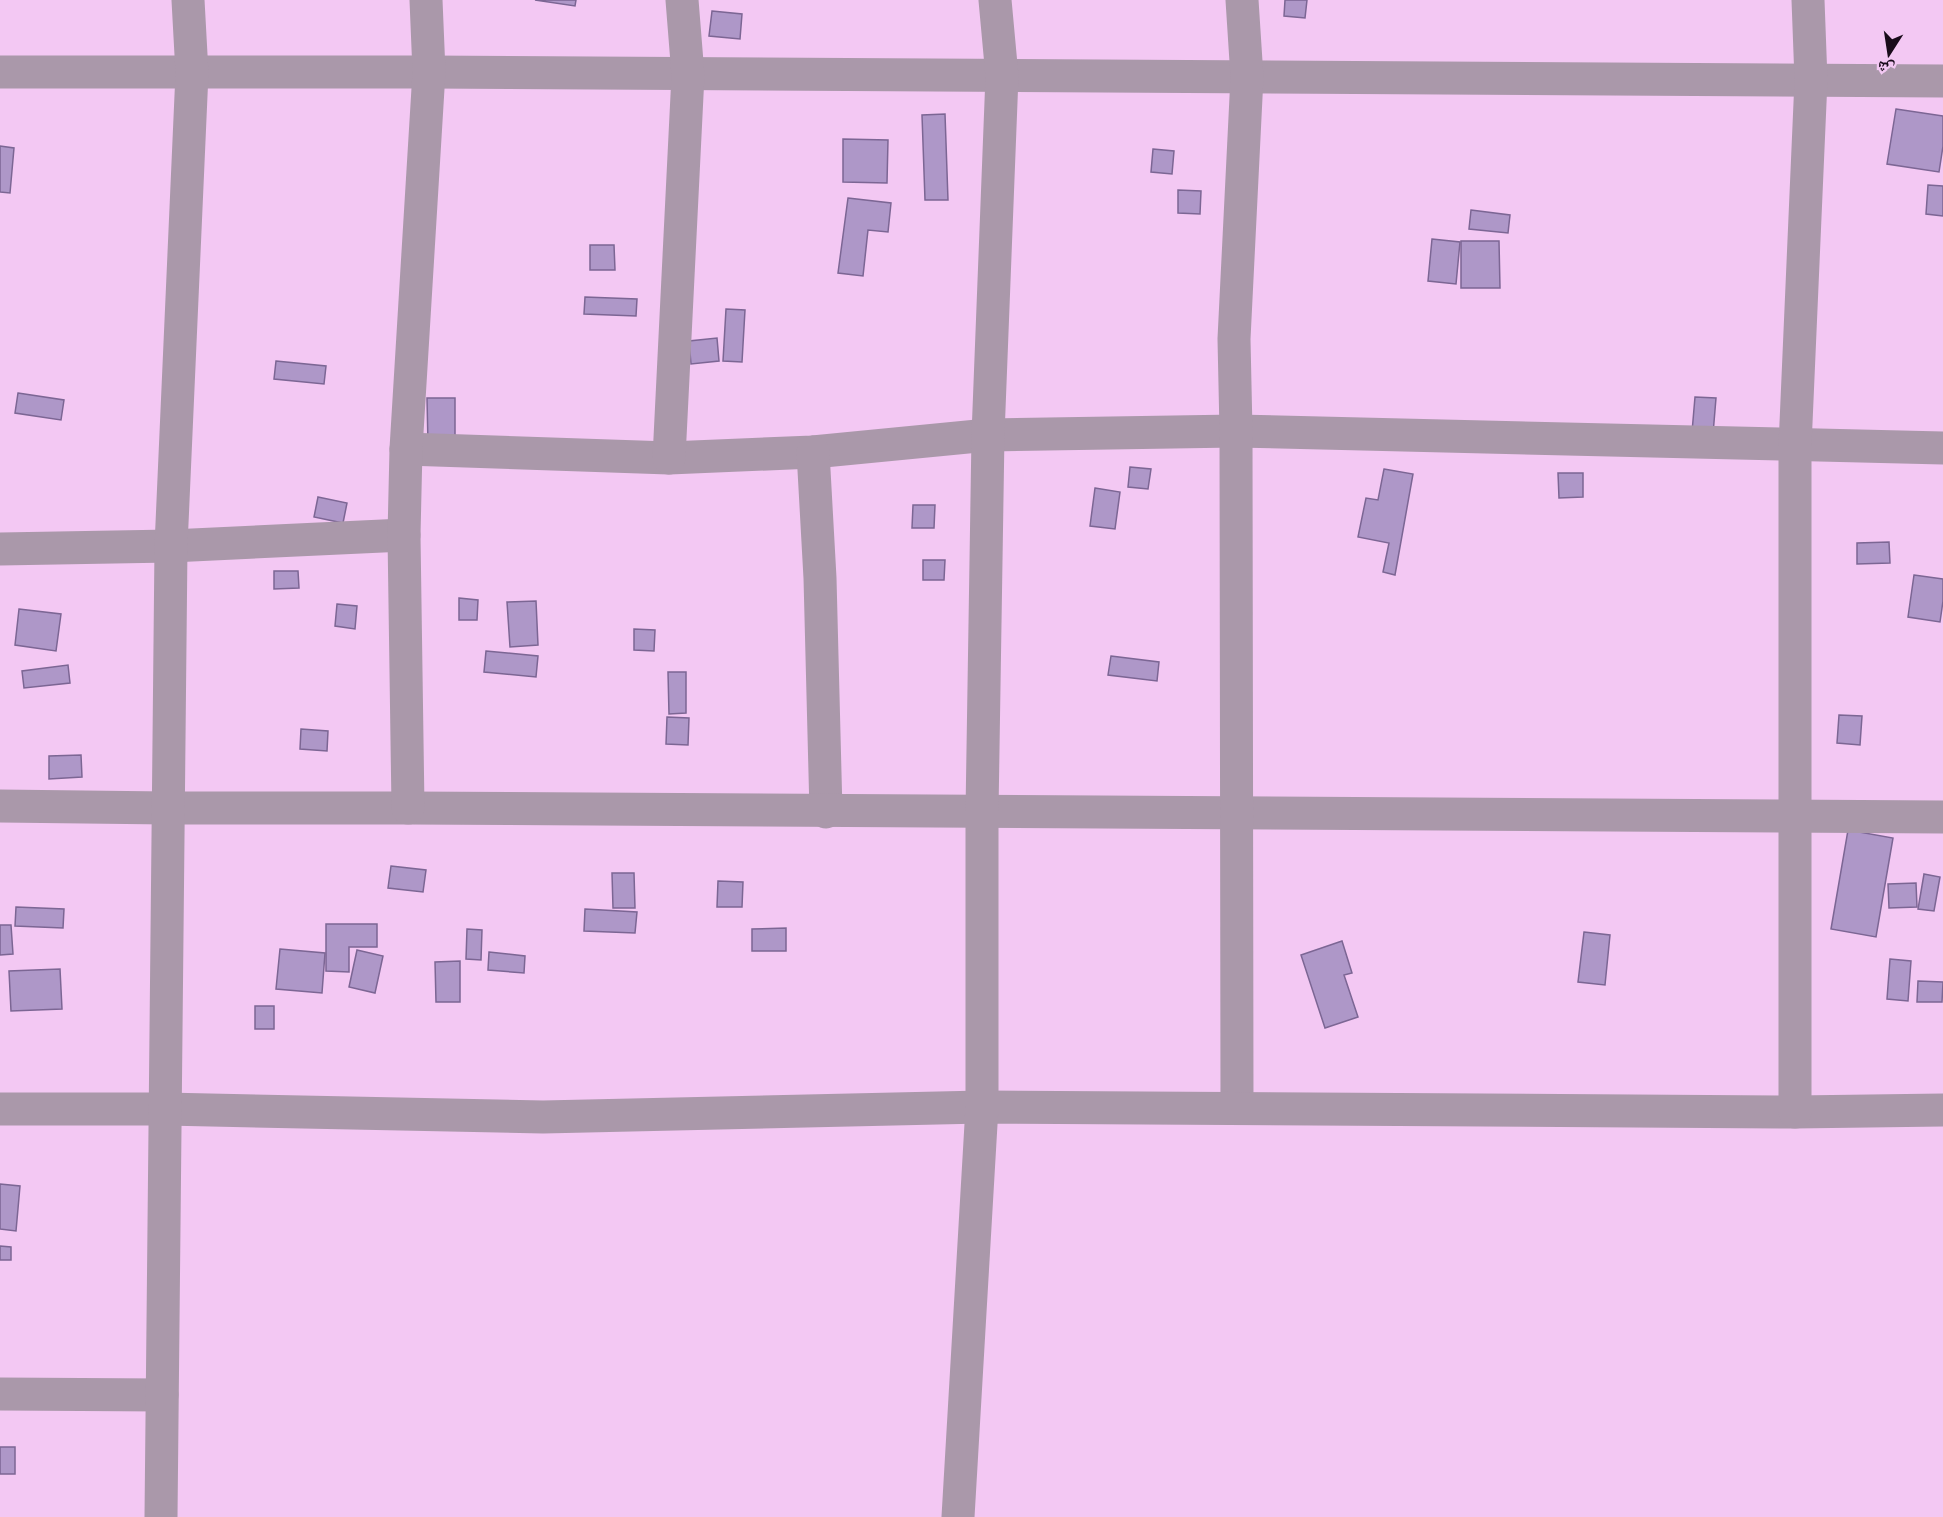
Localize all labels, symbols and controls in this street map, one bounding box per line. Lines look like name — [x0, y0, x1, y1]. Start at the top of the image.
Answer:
north arrow — [1859, 24, 1919, 84]
text: ش — [1875, 57, 1896, 81]

